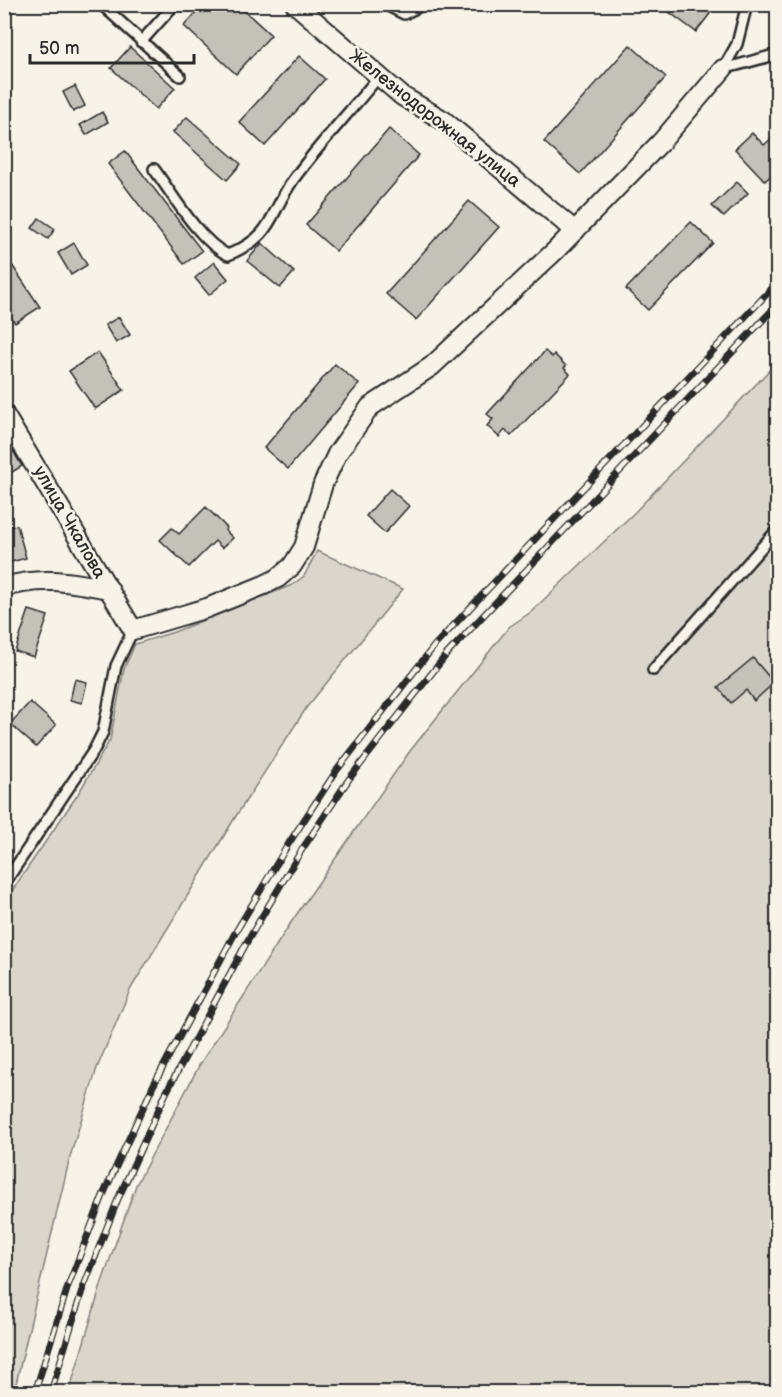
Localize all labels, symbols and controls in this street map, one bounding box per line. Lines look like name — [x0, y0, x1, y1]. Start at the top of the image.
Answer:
scale bar — [30, 27, 194, 65]
text: 50 m — [39, 38, 80, 59]
street label: Железнодорожная улица — [345, 45, 525, 192]
street label: улица Чкалова — [29, 462, 110, 582]

